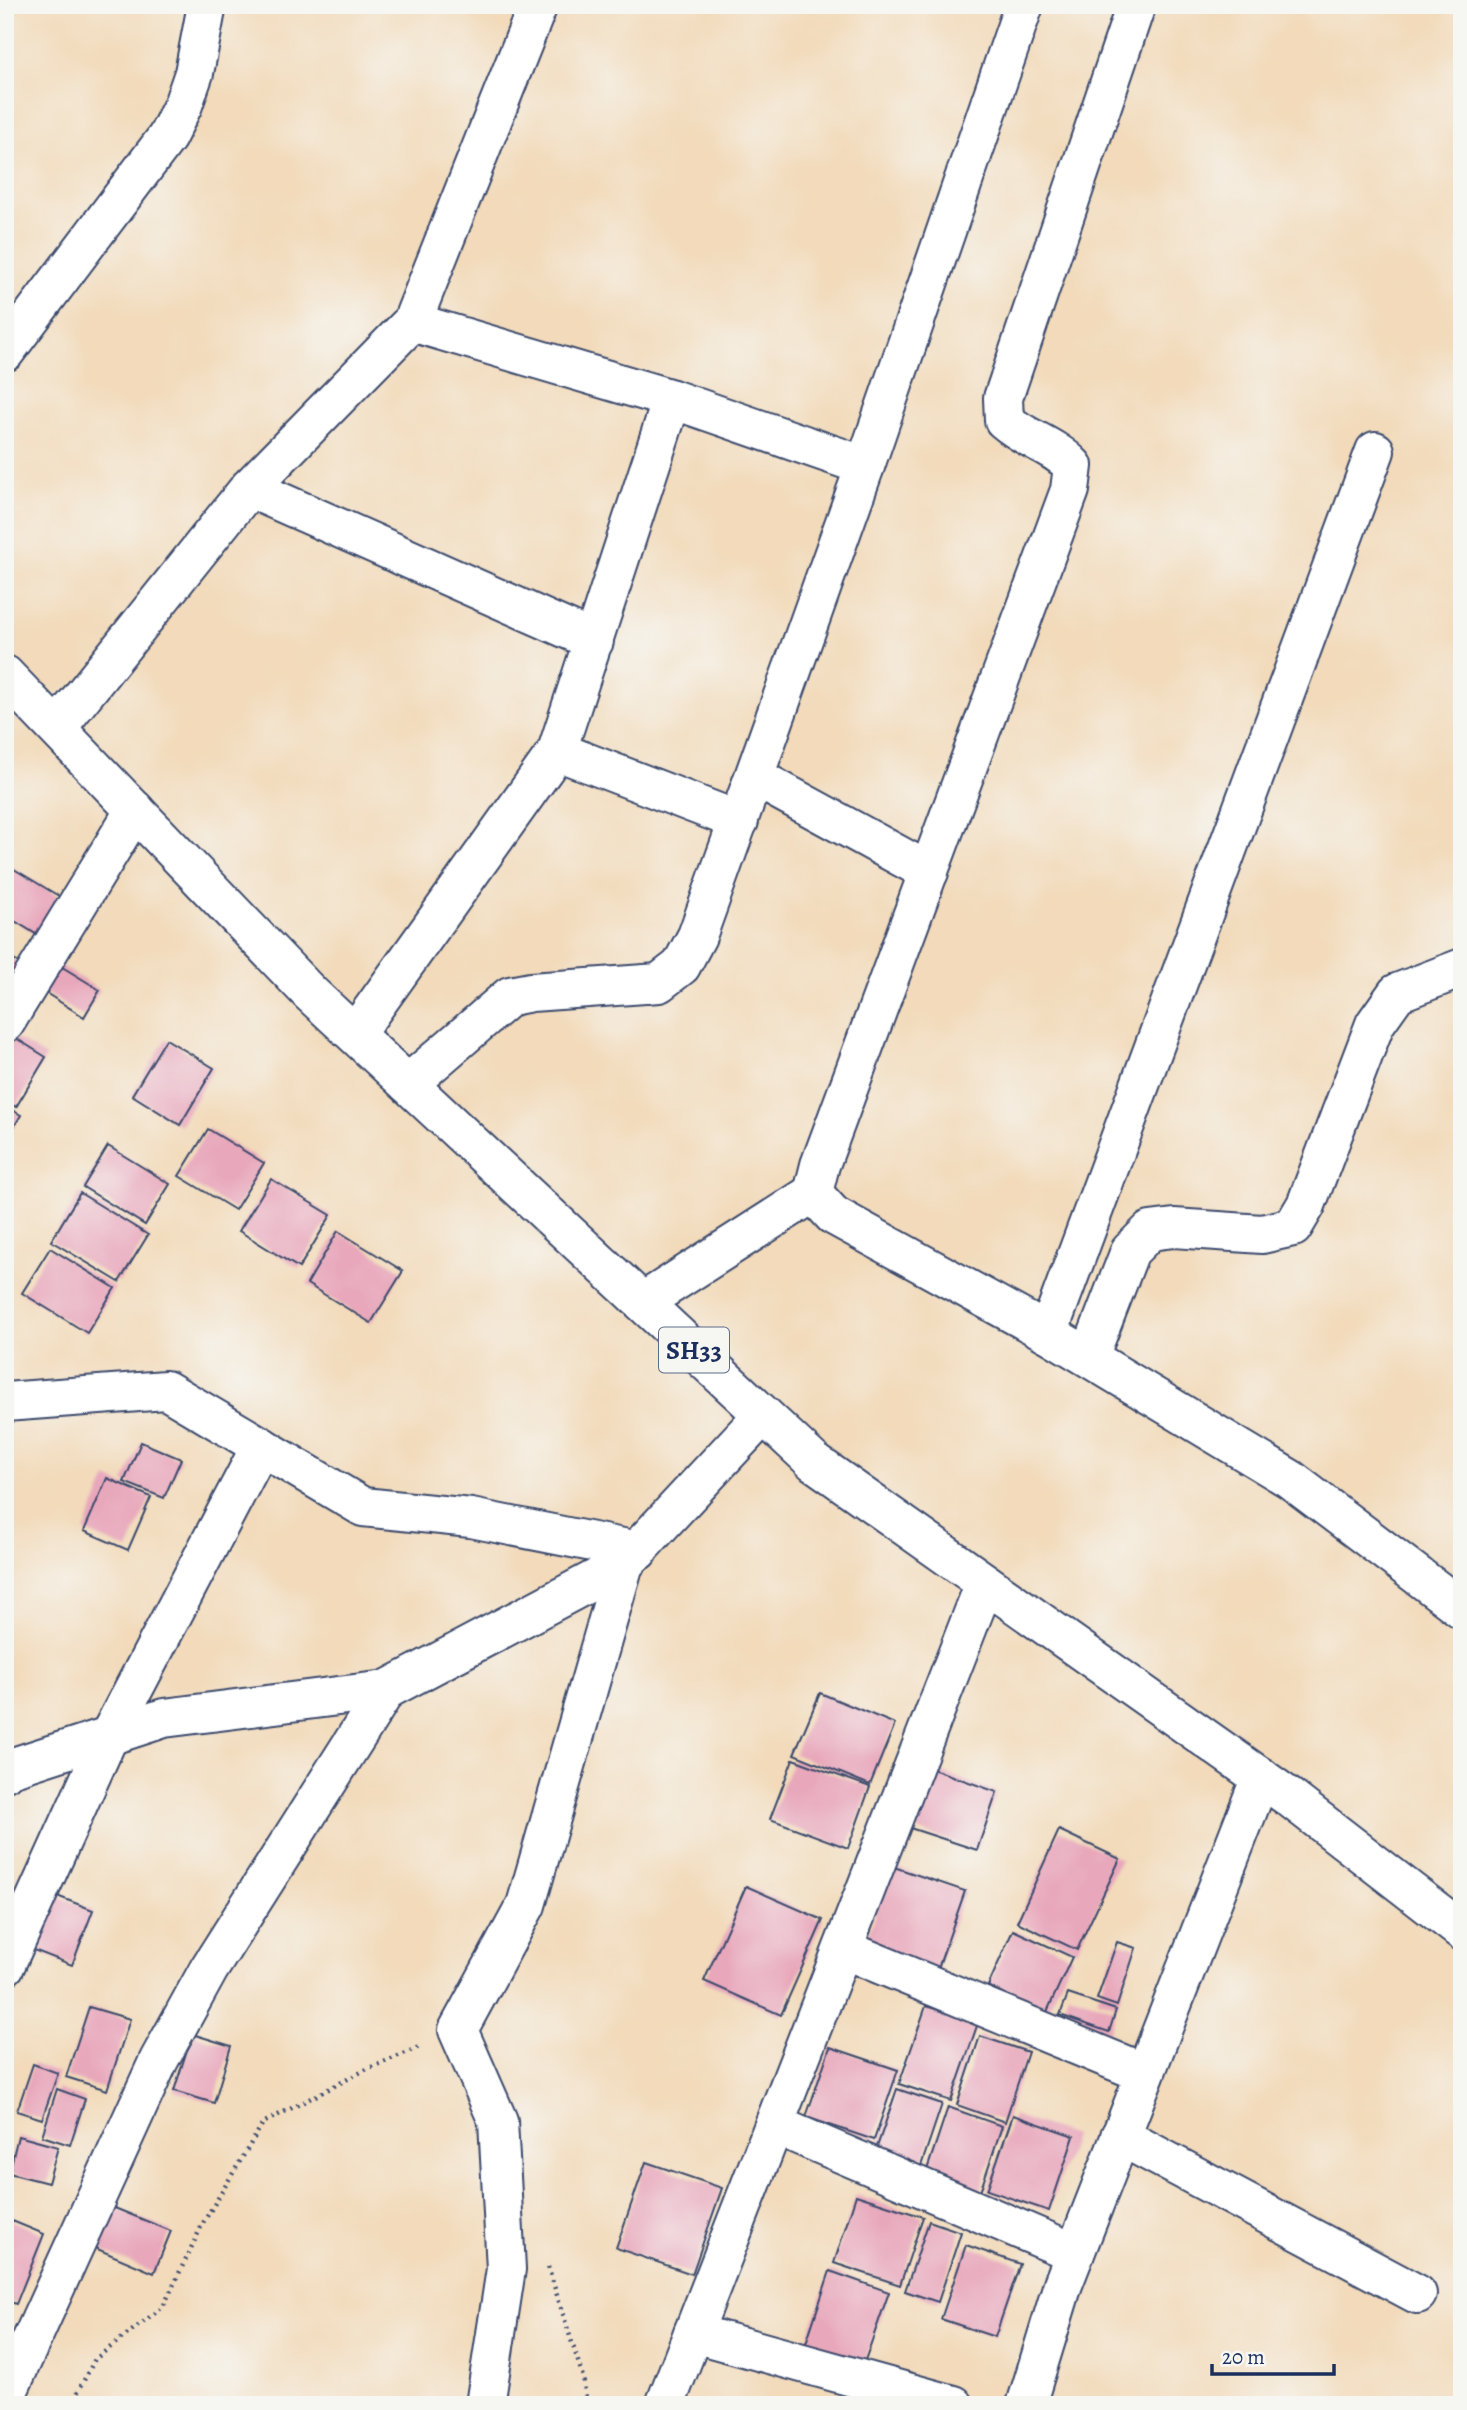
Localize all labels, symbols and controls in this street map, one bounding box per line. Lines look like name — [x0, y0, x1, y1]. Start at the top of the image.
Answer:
road number: SH33 — [659, 1328, 729, 1372]
scale bar — [1212, 2333, 1334, 2377]
text: 20 m — [1222, 2343, 1265, 2371]

